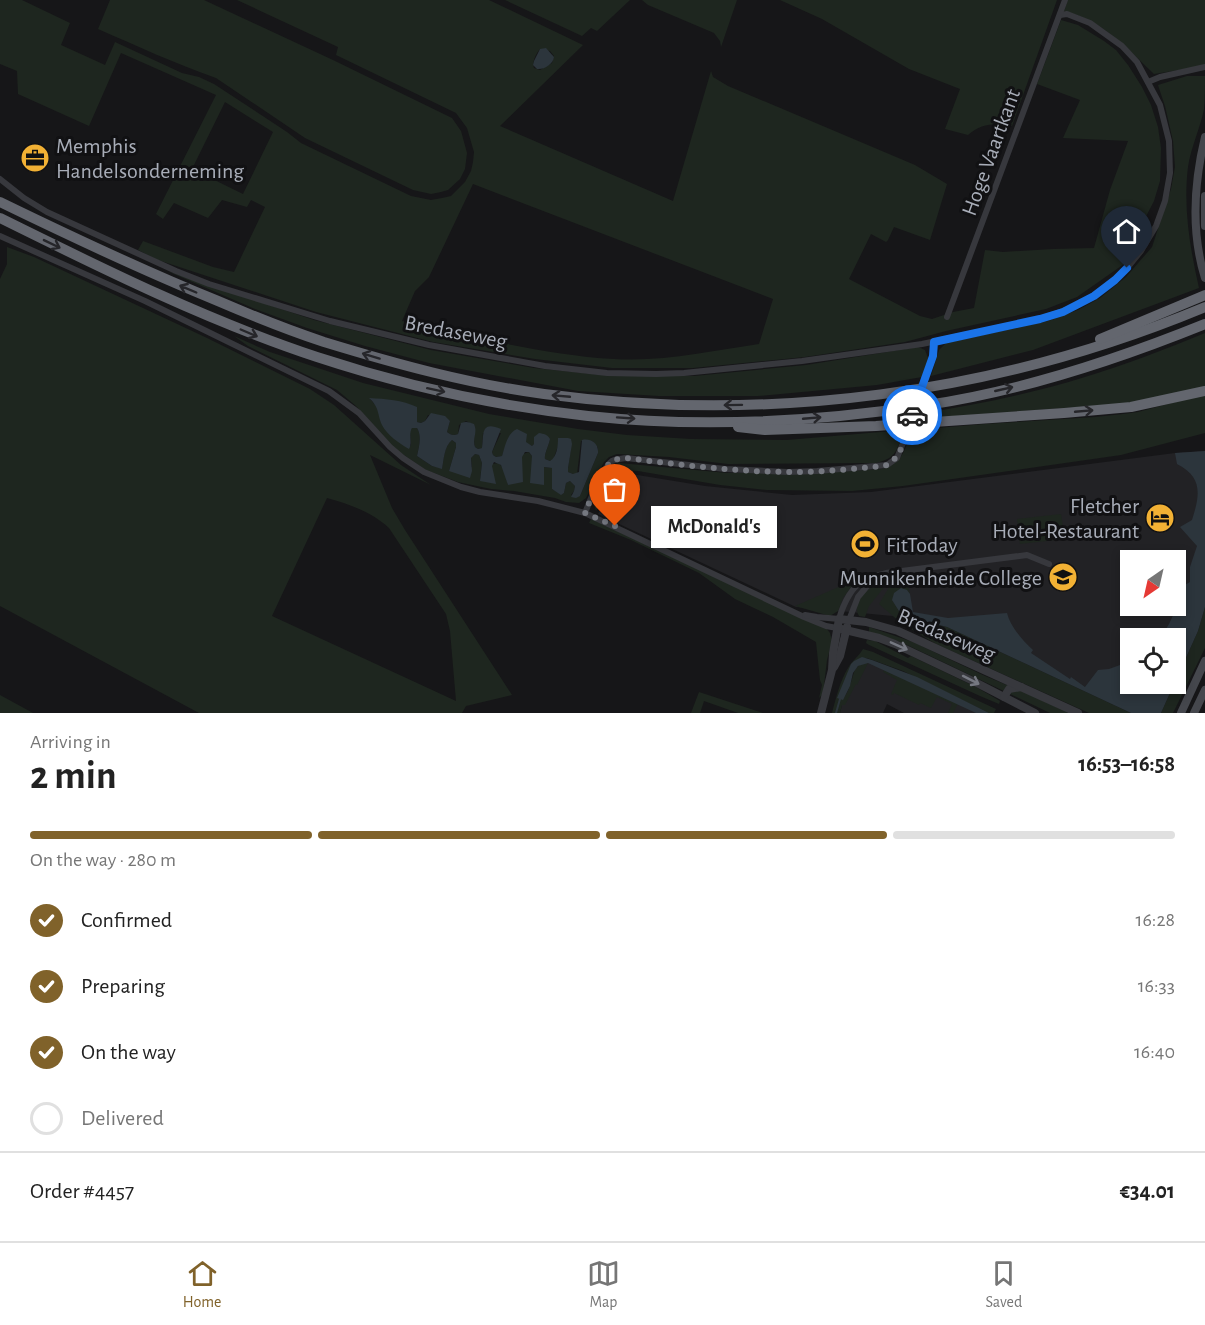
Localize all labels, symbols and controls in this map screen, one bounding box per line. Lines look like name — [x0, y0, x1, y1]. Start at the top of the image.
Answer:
street label: Hoge Vaartkant — [958, 86, 1024, 219]
place label: Memphis Handelsonderneming — [56, 135, 244, 182]
office icon: Memphis Handelsonderneming — [19, 142, 51, 174]
pin — [1101, 206, 1152, 268]
icon: home — [1110, 215, 1143, 248]
one-way arrow — [43, 238, 61, 250]
one-way arrow — [179, 283, 197, 294]
street label: Bredaseweg — [403, 311, 509, 353]
one-way arrow — [240, 327, 258, 339]
one-way arrow — [362, 350, 381, 361]
one-way arrow — [994, 383, 1013, 395]
one-way arrow — [425, 385, 445, 396]
courier — [882, 385, 942, 445]
one-way arrow — [552, 390, 572, 401]
one-way arrow — [724, 399, 744, 411]
icon: car — [896, 399, 929, 432]
one-way arrow — [1073, 405, 1093, 416]
one-way arrow — [801, 412, 821, 423]
one-way arrow — [615, 413, 635, 424]
pin — [589, 464, 640, 526]
icon: bag — [598, 473, 631, 506]
place label: Fletcher Hotel-Restaurant — [992, 495, 1139, 542]
hotel icon: Fletcher Hotel-Restaurant — [1144, 502, 1176, 534]
callout: McDonald's — [651, 505, 777, 547]
text: McDonald's — [667, 517, 761, 537]
sports icon: FitToday — [849, 528, 881, 560]
place label: FitToday — [886, 534, 958, 556]
north arrow — [1120, 550, 1186, 616]
map controls — [1120, 550, 1186, 694]
school or university icon: Munnikenheide College — [1047, 561, 1079, 593]
place label: Munnikenheide College — [840, 567, 1042, 589]
street label: Bredaseweg — [895, 605, 999, 665]
button: locate — [1120, 628, 1186, 694]
one-way arrow — [890, 641, 908, 652]
one-way arrow — [962, 675, 980, 686]
text: Arriving in — [30, 732, 111, 752]
text: 16:53–16:58 — [1078, 753, 1175, 775]
text: 2 min — [30, 757, 117, 796]
text: On the way · 280 m — [30, 850, 176, 870]
icon: check — [30, 904, 63, 937]
text: Confirmed — [81, 909, 172, 931]
text: 16:28 — [1136, 910, 1175, 930]
icon: check — [30, 970, 63, 1003]
text: Preparing — [81, 975, 165, 997]
text: 16:33 — [1138, 976, 1175, 996]
icon: check — [30, 1036, 63, 1069]
text: On the way — [81, 1041, 176, 1063]
text: 16:40 — [1134, 1042, 1175, 1062]
text: Delivered — [81, 1107, 164, 1129]
text: Order #4457 — [30, 1180, 134, 1202]
text: €34.01 — [1120, 1180, 1175, 1202]
tab: Home — [183, 1257, 221, 1312]
tab: Map — [587, 1257, 620, 1312]
tab: Saved — [986, 1257, 1022, 1312]

